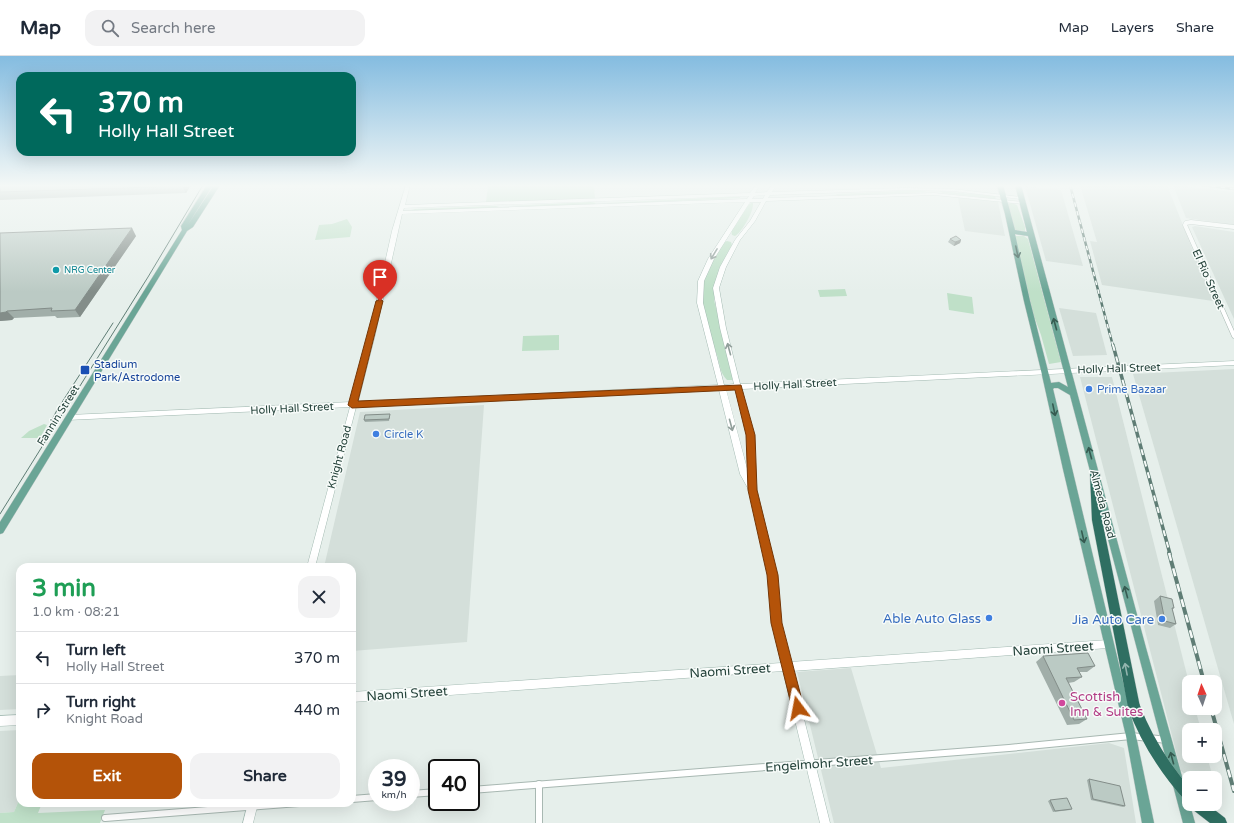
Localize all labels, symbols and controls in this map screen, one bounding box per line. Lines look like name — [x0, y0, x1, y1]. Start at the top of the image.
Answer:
search box — [85, 10, 365, 46]
text: Map — [20, 17, 61, 39]
icon: search — [99, 17, 121, 39]
text: Search here — [131, 19, 215, 37]
text: Map — [1059, 19, 1089, 36]
text: Layers — [1111, 19, 1154, 36]
text: Share — [1176, 19, 1214, 36]
text: 370 m — [98, 86, 184, 120]
icon: left — [32, 88, 84, 140]
text: Holly Hall Street — [98, 120, 234, 142]
one-way arrow — [1013, 246, 1021, 259]
street label: El Rio Street — [1190, 247, 1228, 311]
one-way arrow — [709, 248, 717, 260]
pin — [363, 260, 397, 301]
marker: NRG Center — [51, 265, 61, 275]
place label: NRG Center — [64, 265, 116, 276]
icon: arrive — [369, 266, 391, 288]
one-way arrow — [1051, 318, 1058, 331]
one-way arrow — [725, 343, 732, 356]
place label: Stadium Park/Astrodome — [94, 358, 180, 384]
street label: Holly Hall Street — [1077, 361, 1161, 376]
marker: Stadium Park/Astrodome — [79, 364, 91, 376]
street label: Holly Hall Street — [753, 376, 837, 393]
street label: Fannin Street — [35, 382, 82, 448]
place label: Prime Bazaar — [1097, 383, 1167, 396]
marker: Prime Bazaar — [1084, 384, 1094, 394]
street label: Holly Hall Street — [250, 400, 334, 417]
one-way arrow — [1050, 403, 1058, 416]
one-way arrow — [727, 419, 735, 432]
street label: Knight Road — [325, 424, 354, 490]
place label: Circle K — [384, 428, 424, 441]
marker: Circle K — [371, 429, 381, 439]
one-way arrow — [1085, 447, 1093, 460]
street label: Almeda Road — [1087, 468, 1118, 540]
one-way arrow — [1079, 530, 1087, 543]
text: 3 min — [32, 574, 96, 603]
button: close — [298, 576, 340, 618]
one-way arrow — [1122, 586, 1129, 599]
text: 1.0 km · 08:21 — [32, 604, 120, 620]
place label: Able Auto Glass — [883, 611, 981, 627]
place label: Jia Auto Care — [1072, 612, 1154, 628]
marker: Able Auto Glass — [984, 613, 994, 623]
marker: Jia Auto Care — [1157, 614, 1167, 624]
street label: Naomi Street — [1012, 638, 1094, 660]
text: Turn left — [66, 641, 126, 659]
icon: left — [32, 647, 54, 669]
text: 370 m — [294, 649, 340, 667]
text: Holly Hall Street — [66, 659, 165, 675]
street label: Naomi Street — [689, 660, 771, 682]
one-way arrow — [1122, 662, 1130, 675]
north arrow — [1182, 675, 1222, 715]
map controls — [1182, 675, 1222, 811]
street label: Naomi Street — [366, 683, 448, 705]
position arrow — [777, 687, 819, 729]
place label: Scottish Inn & Suites — [1070, 689, 1143, 720]
text: Turn right — [66, 693, 136, 711]
marker: Scottish Inn & Suites — [1057, 698, 1067, 708]
icon: right — [32, 699, 54, 721]
text: 440 m — [294, 701, 340, 719]
text: Knight Road — [66, 711, 143, 727]
button: + — [1182, 723, 1222, 763]
street label: Engelmohr Street — [765, 752, 874, 776]
one-way arrow — [1167, 752, 1175, 765]
button: Exit — [32, 753, 182, 799]
button: Share — [190, 753, 340, 799]
speed limit sign: 40 — [428, 759, 480, 811]
text: 39 — [381, 768, 407, 792]
button: − — [1182, 771, 1222, 811]
text: km/h — [381, 789, 407, 801]

